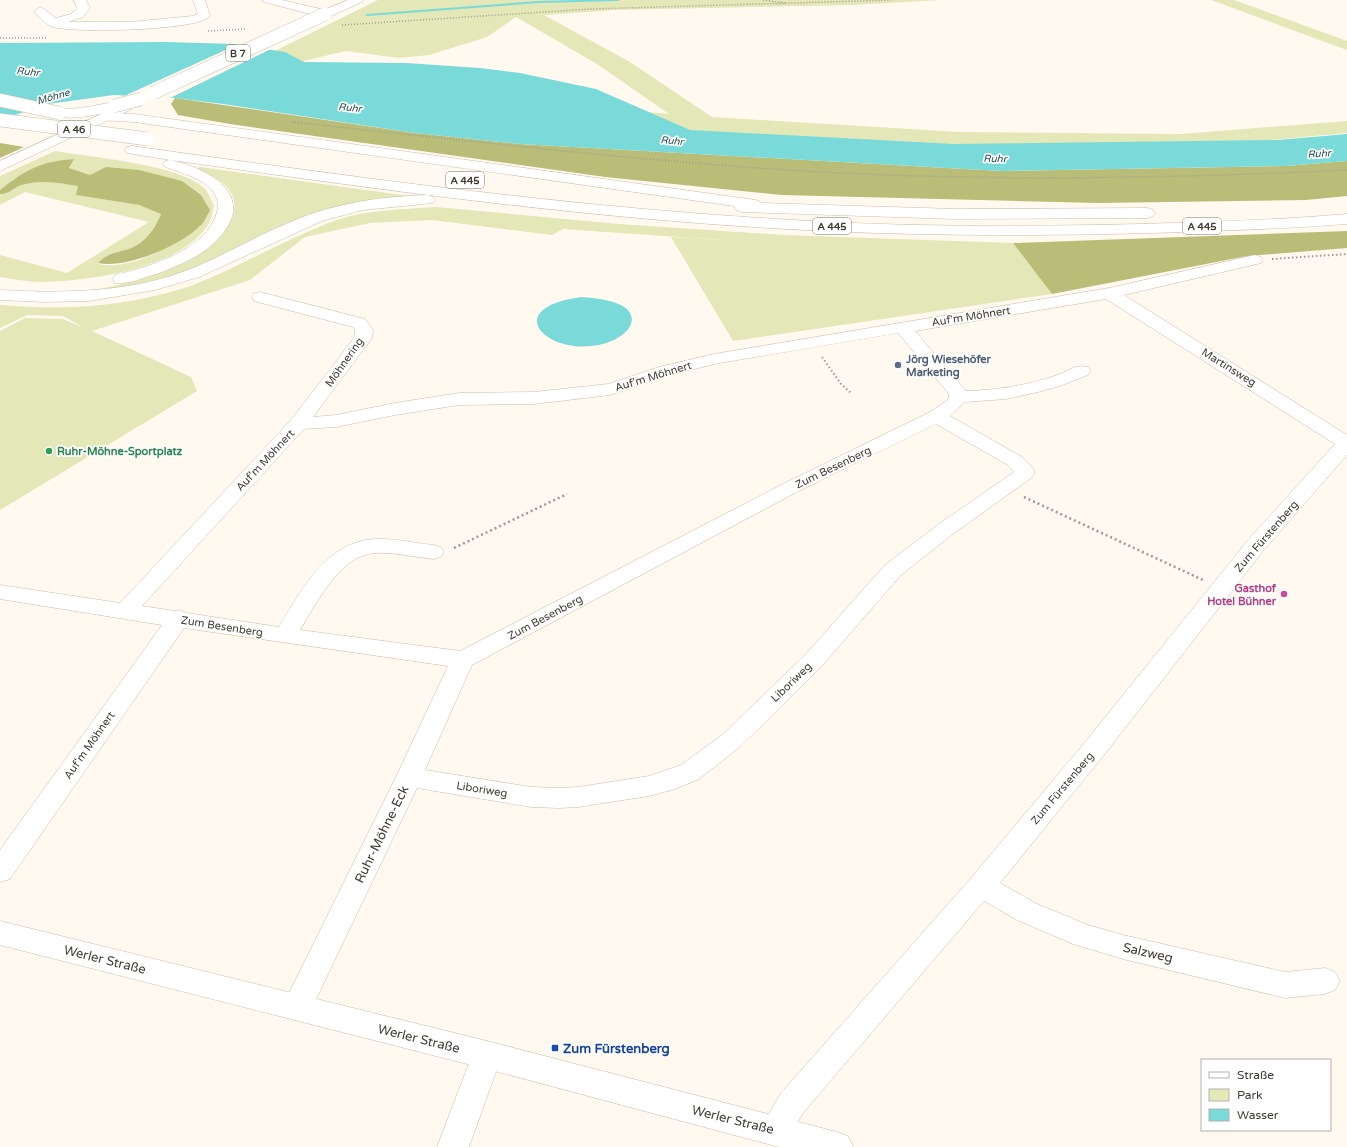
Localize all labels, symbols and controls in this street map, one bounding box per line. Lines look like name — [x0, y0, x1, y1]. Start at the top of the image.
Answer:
road number: B 7 — [226, 45, 250, 61]
water label: Ruhr — [16, 65, 41, 79]
water label: Möhne — [36, 86, 72, 107]
water label: Ruhr — [338, 101, 363, 115]
road number: A 46 — [58, 121, 90, 137]
water label: Ruhr — [660, 134, 685, 148]
water label: Ruhr — [1307, 147, 1332, 161]
water label: Ruhr — [983, 153, 1008, 165]
road number: A 445 — [446, 172, 484, 188]
road number: A 445 — [813, 218, 851, 234]
road number: A 445 — [1183, 218, 1221, 234]
street label: Auf'm Möhnert — [931, 304, 1011, 329]
street label: Möhnering — [323, 335, 366, 390]
street label: Martinsweg — [1199, 346, 1258, 389]
place label: Jörg Wiesehöfer Marketing — [905, 353, 992, 380]
street label: Auf'm Möhnert — [613, 359, 693, 394]
marker: Jörg Wiesehöfer Marketing — [893, 360, 903, 370]
street label: Auf'm Möhnert — [233, 427, 297, 494]
street label: Zum Besenberg — [793, 443, 873, 491]
place label: Ruhr-Möhne-Sportplatz — [57, 445, 183, 459]
marker: Ruhr-Möhne-Sportplatz — [44, 446, 54, 456]
street label: Zum Fürstenberg — [1232, 498, 1301, 575]
place label: Gasthof Hotel Bühner — [1207, 582, 1277, 608]
marker: Gasthof Hotel Bühner — [1279, 589, 1289, 599]
street label: Zum Besenberg — [506, 592, 585, 643]
street label: Zum Besenberg — [180, 614, 264, 639]
street label: Liboriweg — [768, 660, 814, 705]
street label: Auf'm Möhnert — [61, 709, 118, 782]
street label: Zum Fürstenberg — [1028, 750, 1096, 827]
street label: Liboriweg — [455, 779, 508, 800]
street label: Ruhr-Möhne-Eck — [351, 783, 412, 886]
street label: Salzweg — [1121, 939, 1174, 966]
street label: Werler Straße — [62, 942, 147, 978]
street label: Werler Straße — [376, 1021, 461, 1057]
place label: Zum Fürstenberg — [563, 1041, 670, 1057]
marker: Zum Fürstenberg — [550, 1043, 560, 1053]
legend — [1201, 1059, 1331, 1131]
text: Straße — [1237, 1068, 1274, 1082]
text: Park — [1237, 1088, 1263, 1102]
street label: Werler Straße — [690, 1102, 775, 1138]
text: Wasser — [1237, 1108, 1279, 1122]

